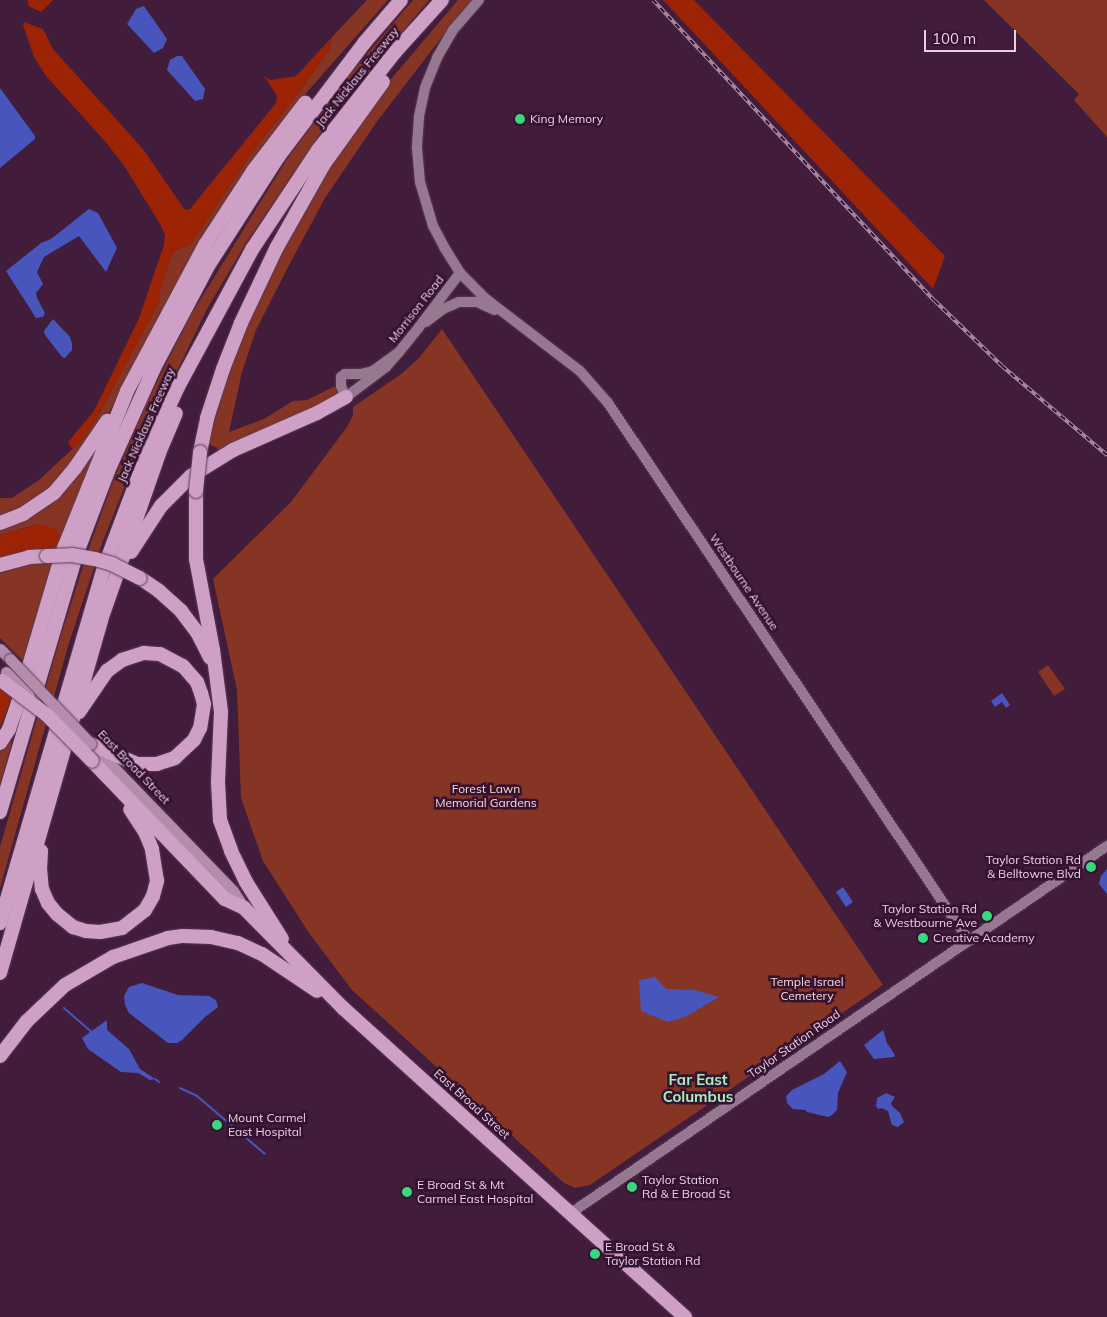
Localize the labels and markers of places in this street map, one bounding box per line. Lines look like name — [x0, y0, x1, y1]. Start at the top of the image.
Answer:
place label: King Memory — [530, 112, 603, 126]
marker: King Memory — [514, 113, 526, 125]
place label: Taylor Station Rd & Belltowne Blvd — [986, 853, 1081, 881]
marker: Taylor Station Rd & Belltowne Blvd — [1085, 861, 1097, 873]
place label: Taylor Station Rd & Westbourne Ave — [873, 902, 977, 930]
marker: Taylor Station Rd & Westbourne Ave — [981, 910, 993, 922]
place label: Creative Academy — [933, 931, 1035, 945]
marker: Creative Academy — [917, 932, 929, 944]
place label: Mount Carmel East Hospital — [228, 1111, 306, 1139]
marker: Mount Carmel East Hospital — [210, 1118, 224, 1132]
place label: Taylor Station Rd & E Broad St — [642, 1173, 730, 1201]
place label: E Broad St & Mt Carmel East Hospital — [417, 1178, 533, 1206]
marker: Taylor Station Rd & E Broad St — [626, 1181, 638, 1193]
marker: E Broad St & Mt Carmel East Hospital — [401, 1186, 413, 1198]
place label: E Broad St & Taylor Station Rd — [605, 1240, 700, 1268]
marker: E Broad St & Taylor Station Rd — [589, 1248, 601, 1260]

